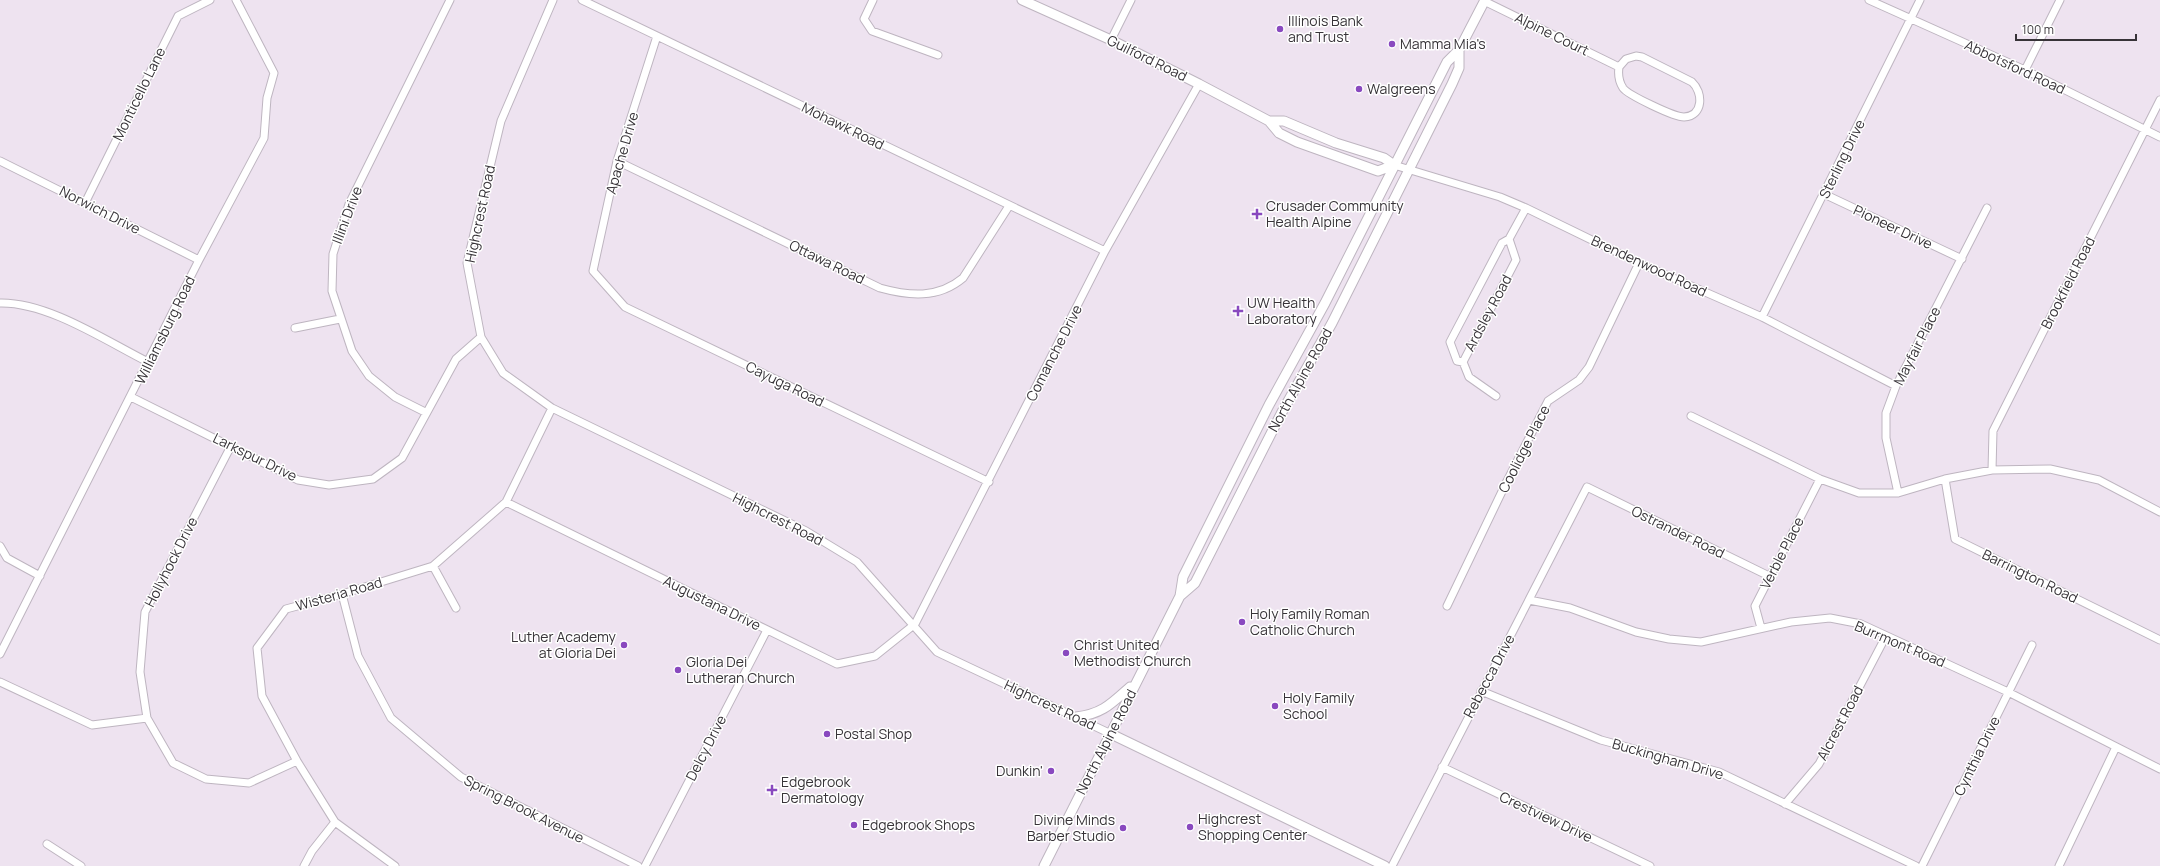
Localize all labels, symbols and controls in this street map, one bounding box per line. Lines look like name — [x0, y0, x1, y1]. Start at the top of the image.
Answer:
street label: Alpine Court — [1512, 7, 1593, 60]
place label: Illinois Bank and Trust — [1288, 11, 1364, 46]
scale bar — [2016, 16, 2136, 42]
text: 100 m — [2022, 21, 2054, 38]
marker: Illinois Bank and Trust — [1275, 24, 1285, 34]
street label: Guilford Road — [1104, 30, 1190, 85]
place label: Mamma Mia's — [1400, 34, 1486, 53]
street label: Abbotsford Road — [1962, 35, 2069, 98]
marker: Mamma Mia's — [1387, 39, 1397, 49]
street label: Monticello Lane — [108, 44, 169, 144]
place label: Walgreens — [1367, 79, 1436, 98]
marker: Walgreens — [1354, 84, 1364, 94]
street label: Mohawk Road — [799, 97, 888, 154]
street label: Apache Drive — [601, 110, 642, 196]
street label: Sterling Drive — [1814, 116, 1869, 202]
street label: Highcrest Road — [460, 163, 499, 264]
street label: Norwich Drive — [56, 181, 144, 238]
street label: Illini Drive — [327, 183, 366, 246]
place label: Crusader Community Health Alpine — [1266, 196, 1404, 231]
street label: Pioneer Drive — [1851, 200, 1936, 253]
marker: Crusader Community Health Alpine — [1251, 208, 1263, 220]
street label: Brendenwood Road — [1588, 230, 1710, 301]
street label: Brookfield Road — [2036, 233, 2099, 332]
street label: Ottawa Road — [786, 235, 868, 288]
street label: Ardsley Road — [1459, 271, 1516, 354]
street label: Williamsburg Road — [130, 272, 199, 387]
place label: UW Health Laboratory — [1247, 293, 1318, 328]
street label: Comanche Drive — [1021, 301, 1086, 404]
street label: Mayfair Place — [1889, 303, 1945, 388]
marker: UW Health Laboratory — [1232, 305, 1244, 317]
street label: North Alpine Road — [1263, 325, 1336, 435]
street label: Cayuga Road — [743, 356, 828, 411]
street label: Coolidge Place — [1493, 402, 1554, 496]
street label: Larkspur Drive — [210, 428, 300, 485]
street label: Highcrest Road — [730, 488, 827, 550]
street label: Ostrander Road — [1628, 501, 1728, 562]
street label: Verble Place — [1755, 513, 1808, 592]
street label: Hollyhock Drive — [140, 514, 201, 610]
street label: Barrington Road — [1979, 544, 2081, 607]
street label: Augustana Drive — [660, 571, 764, 634]
street label: Wisteria Road — [293, 572, 384, 615]
place label: Holy Family Roman Catholic Church — [1250, 604, 1370, 639]
street label: Burrmont Road — [1852, 616, 1949, 671]
marker: Holy Family Roman Catholic Church — [1237, 617, 1247, 627]
place label: Luther Academy at Gloria Dei — [511, 627, 617, 662]
street label: Rebecca Drive — [1459, 631, 1519, 721]
place label: Christ United Methodist Church — [1074, 635, 1191, 670]
marker: Luther Academy at Gloria Dei — [619, 640, 629, 650]
marker: Christ United Methodist Church — [1061, 648, 1071, 658]
place label: Gloria Dei Lutheran Church — [686, 652, 795, 687]
marker: Gloria Dei Lutheran Church — [673, 665, 683, 675]
street label: Highcrest Road — [1001, 675, 1099, 734]
street label: Alcrest Road — [1812, 682, 1867, 763]
street label: North Alpine Road — [1071, 686, 1140, 798]
place label: Holy Family School — [1283, 688, 1355, 723]
marker: Holy Family School — [1270, 701, 1280, 711]
street label: Delcy Drive — [681, 712, 730, 784]
street label: Cynthia Drive — [1949, 713, 2004, 799]
place label: Postal Shop — [835, 724, 912, 743]
marker: Postal Shop — [822, 729, 832, 739]
street label: Buckingham Drive — [1610, 734, 1726, 783]
place label: Dunkin' — [996, 761, 1043, 780]
marker: Dunkin' — [1046, 766, 1056, 776]
street label: Spring Brook Avenue — [461, 770, 588, 847]
place label: Edgebrook Dermatology — [781, 772, 865, 807]
marker: Edgebrook Dermatology — [766, 784, 778, 796]
street label: Crestview Drive — [1497, 787, 1596, 846]
place label: Highcrest Shopping Center — [1198, 809, 1307, 844]
place label: Divine Minds Barber Studio — [1027, 810, 1115, 845]
place label: Edgebrook Shops — [862, 815, 975, 834]
marker: Edgebrook Shops — [849, 820, 859, 830]
marker: Highcrest Shopping Center — [1185, 822, 1195, 832]
marker: Divine Minds Barber Studio — [1118, 823, 1128, 833]

